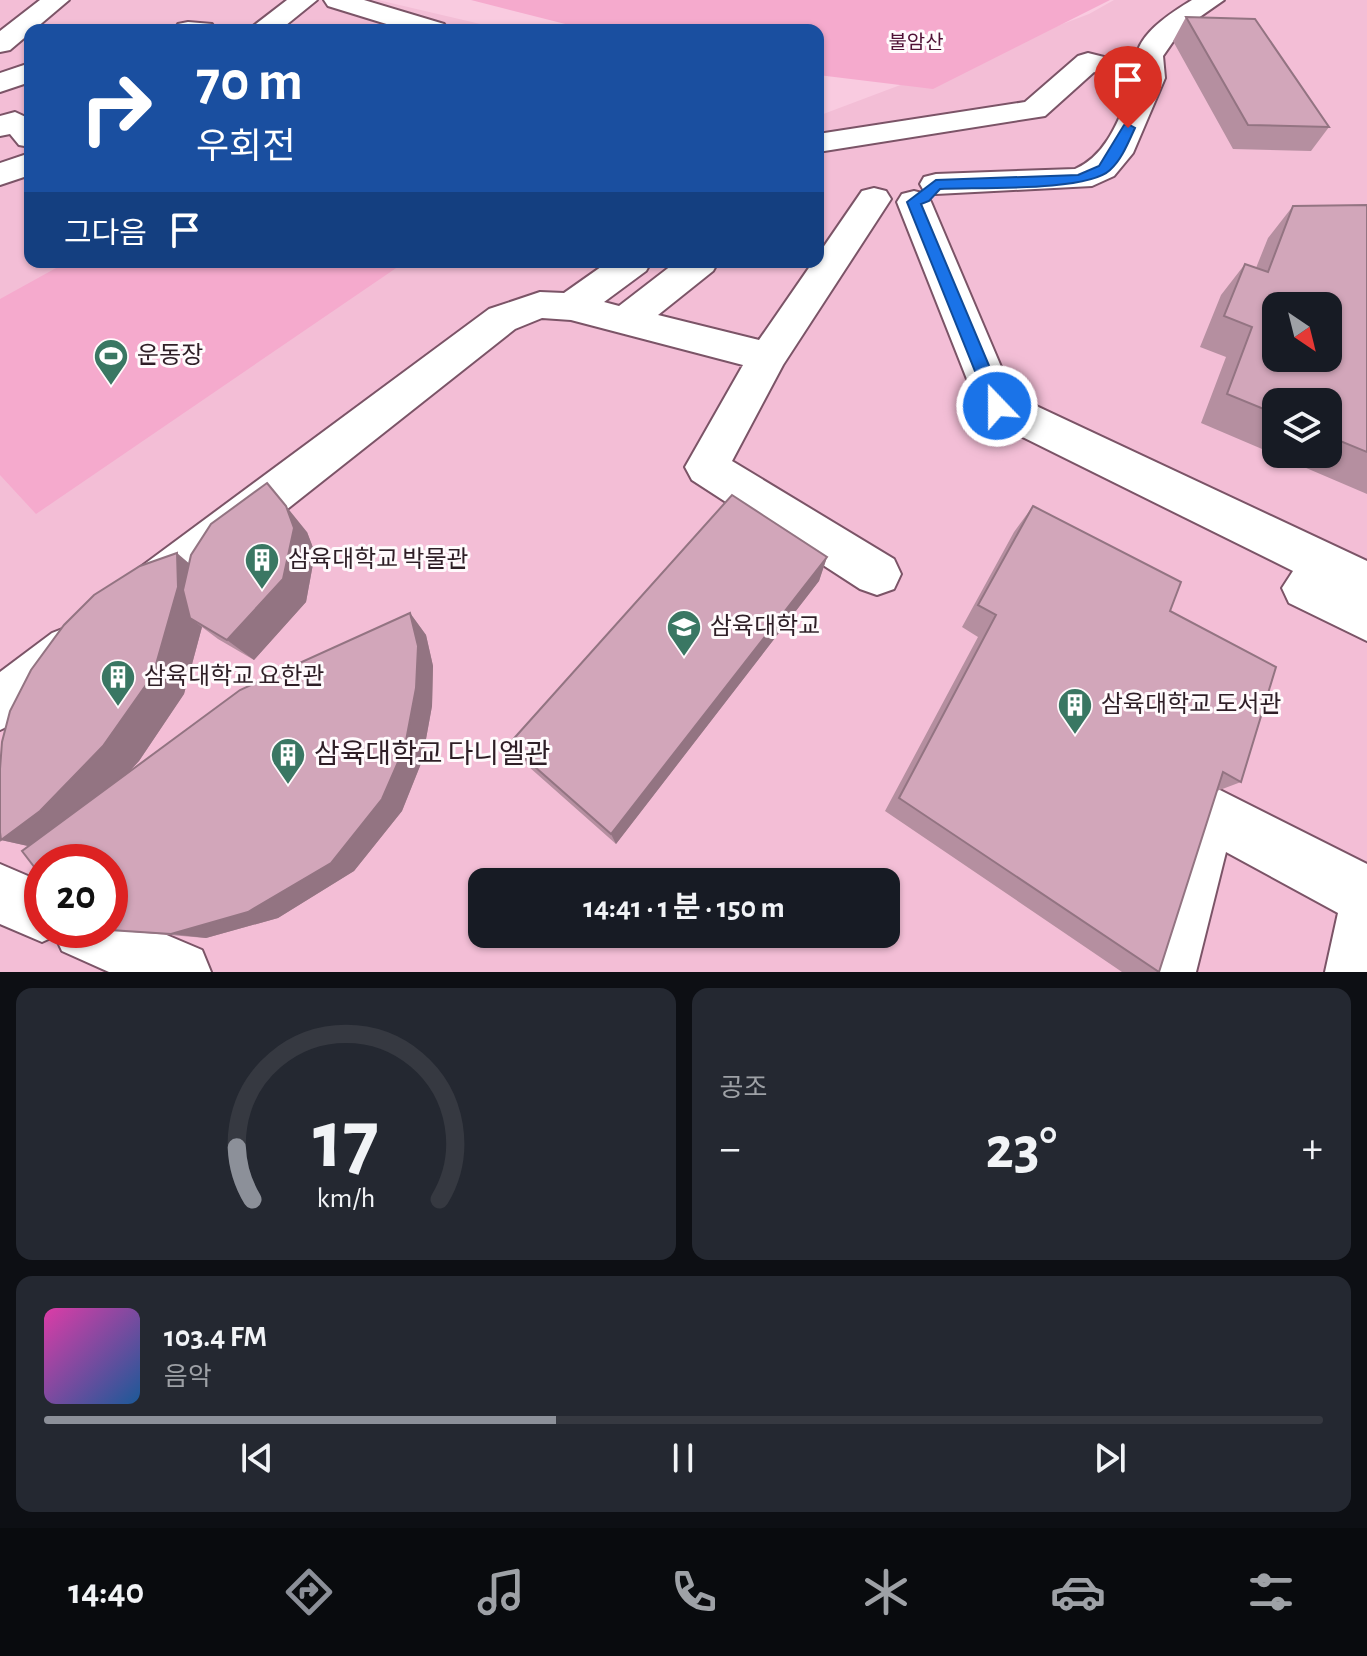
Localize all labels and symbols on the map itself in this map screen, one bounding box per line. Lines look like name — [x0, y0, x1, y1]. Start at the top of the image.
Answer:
park label: 불암산 — [888, 32, 944, 53]
pin — [1094, 46, 1162, 128]
north arrow — [1262, 292, 1342, 372]
sports icon: 운동장 — [92, 337, 130, 387]
place label: 운동장 — [137, 342, 203, 368]
position arrow — [955, 364, 1039, 448]
building icon: 삼육대학교 박물관 — [243, 541, 281, 591]
place label: 삼육대학교 박물관 — [288, 546, 469, 572]
school or university icon: 삼육대학교 — [665, 608, 703, 658]
place label: 삼육대학교 — [710, 613, 820, 639]
building icon: 삼육대학교 요한관 — [99, 658, 137, 708]
place label: 삼육대학교 요한관 — [144, 663, 325, 689]
building icon: 삼육대학교 도서관 — [1056, 686, 1094, 736]
place label: 삼육대학교 도서관 — [1101, 691, 1282, 717]
building icon: 삼육대학교 다니엘관 — [269, 736, 307, 786]
place label: 삼육대학교 다니엘관 — [314, 739, 550, 769]
speed limit sign: 20 — [24, 844, 128, 948]

